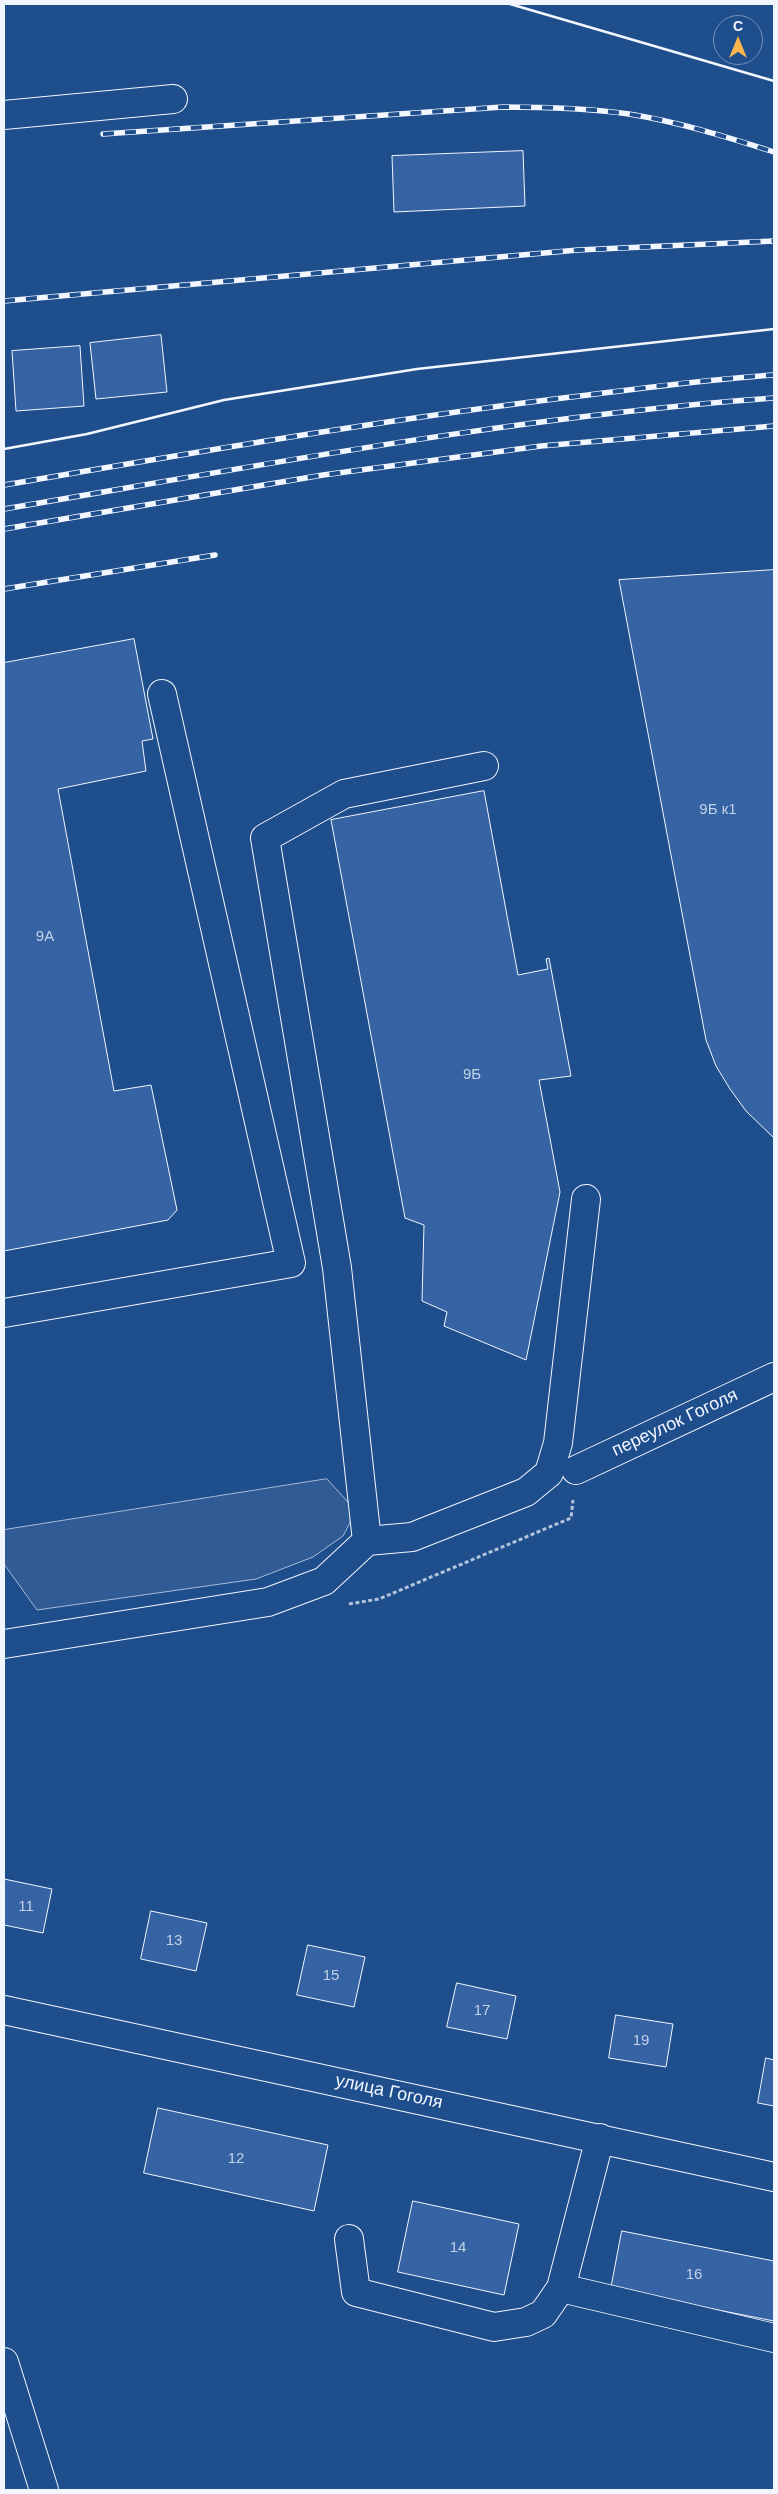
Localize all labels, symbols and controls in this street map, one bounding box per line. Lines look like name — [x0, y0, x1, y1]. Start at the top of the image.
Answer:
north arrow — [713, 15, 763, 65]
text: С — [733, 18, 743, 34]
house number: 9Б к1 — [699, 801, 737, 819]
house number: 9А — [36, 928, 54, 946]
house number: 9Б — [463, 1066, 481, 1084]
street label: переулок Гоголя — [609, 1384, 741, 1462]
house number: 11 — [18, 1898, 34, 1916]
house number: 13 — [166, 1932, 182, 1950]
house number: 15 — [323, 1967, 339, 1985]
house number: 17 — [474, 2002, 490, 2020]
house number: 19 — [633, 2032, 649, 2050]
street label: улица Гоголя — [333, 2070, 445, 2114]
house number: 12 — [228, 2150, 244, 2168]
house number: 14 — [450, 2239, 466, 2257]
house number: 16 — [686, 2266, 702, 2284]

